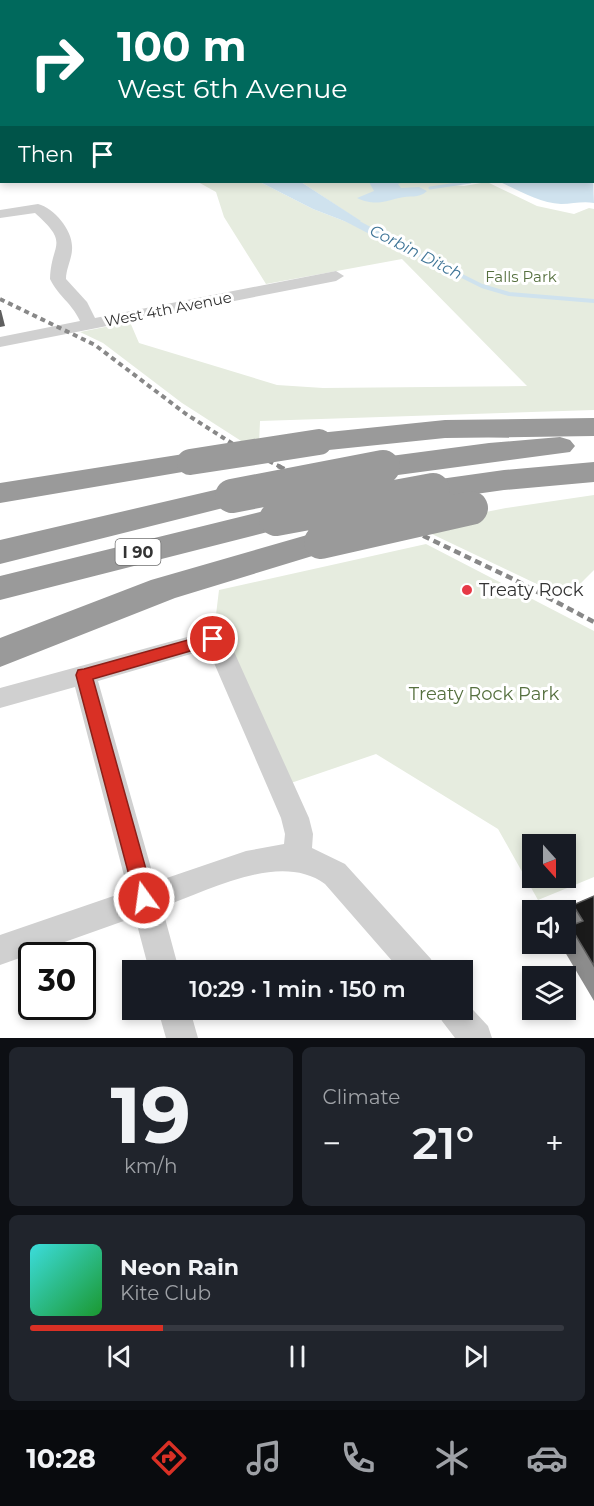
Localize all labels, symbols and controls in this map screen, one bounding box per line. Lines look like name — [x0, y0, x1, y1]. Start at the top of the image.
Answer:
text: 100 m — [117, 20, 246, 72]
icon: right — [18, 24, 96, 102]
text: West 6th Avenue — [117, 72, 348, 105]
icon: arrive — [86, 138, 119, 171]
text: Then — [18, 141, 74, 168]
water label: Corbin Ditch — [367, 221, 465, 283]
park label: Falls Park — [485, 267, 557, 286]
street label: West 4th Avenue — [103, 287, 233, 331]
road number: I 90 — [116, 539, 160, 565]
place label: Treaty Rock — [479, 579, 584, 601]
marker: Treaty Rock — [460, 583, 474, 597]
pin — [187, 613, 238, 664]
icon: arrive — [196, 622, 229, 655]
park label: Treaty Rock Park — [409, 683, 559, 705]
north arrow — [522, 834, 576, 888]
map controls — [522, 834, 576, 1020]
position arrow — [112, 866, 176, 930]
button: sound — [522, 900, 576, 954]
speed limit sign: 30 — [18, 942, 96, 1020]
button: layers — [522, 966, 576, 1020]
text: 10:29 · 1 min · 150 m — [189, 976, 406, 1003]
text: 19 — [111, 1067, 191, 1163]
text: Climate — [323, 1085, 400, 1109]
text: 21° — [412, 1115, 474, 1170]
text: − — [323, 1123, 341, 1163]
text: + — [545, 1123, 564, 1163]
text: km/h — [124, 1154, 177, 1178]
text: Neon Rain — [120, 1254, 239, 1281]
text: Kite Club — [120, 1281, 211, 1305]
icon: previous — [103, 1340, 136, 1373]
icon: pause — [281, 1340, 314, 1373]
icon: next — [459, 1340, 492, 1373]
icon: directions — [148, 1437, 190, 1479]
icon: music — [243, 1437, 285, 1479]
icon: phone — [337, 1437, 379, 1479]
icon: climate — [431, 1437, 473, 1479]
icon: car — [526, 1437, 568, 1479]
text: 10:28 — [26, 1442, 96, 1475]

